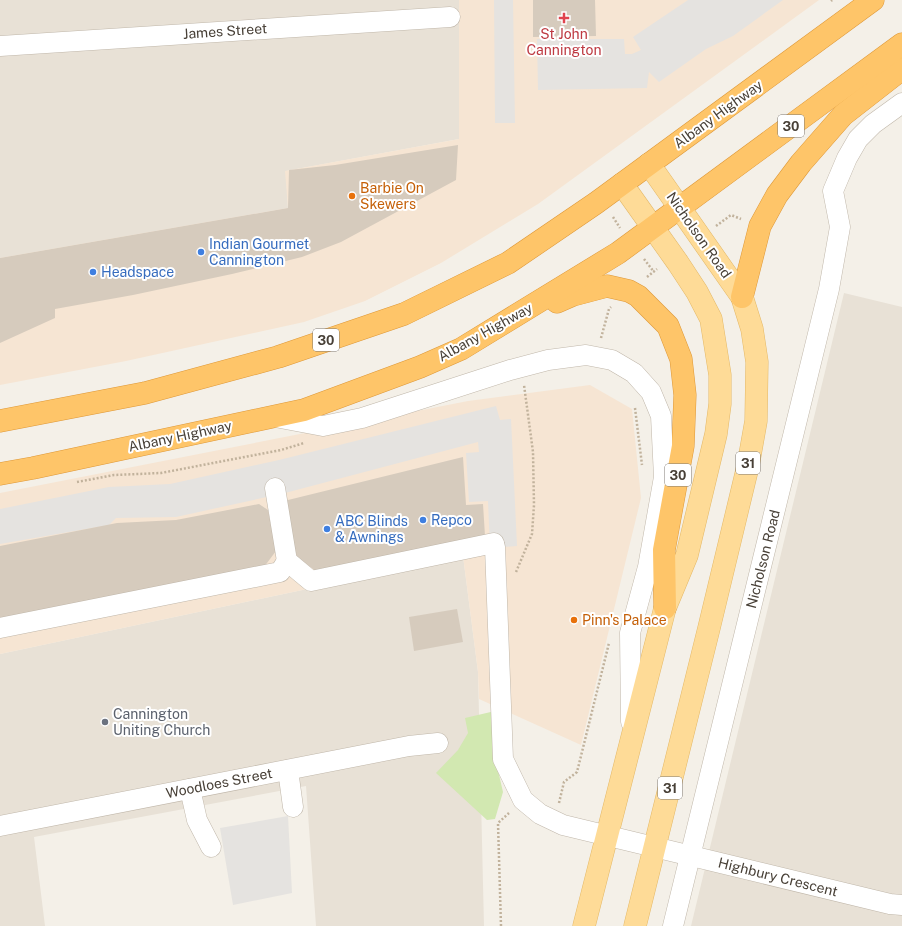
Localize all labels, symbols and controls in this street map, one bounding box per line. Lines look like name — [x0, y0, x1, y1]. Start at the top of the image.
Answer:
marker: St John Cannington — [558, 12, 570, 24]
street label: James Street — [182, 20, 268, 42]
place label: St John Cannington — [526, 26, 602, 58]
street label: Albany Highway — [671, 76, 766, 151]
road number: 30 — [778, 115, 804, 137]
place label: Barbie On Skewers — [360, 180, 424, 212]
street label: Nicholson Road — [663, 189, 735, 281]
marker: Barbie On Skewers — [347, 191, 357, 201]
place label: Indian Gourmet Cannington — [209, 236, 309, 268]
marker: Indian Gourmet Cannington — [196, 247, 206, 257]
place label: Headspace — [101, 264, 174, 280]
marker: Headspace — [88, 267, 98, 277]
street label: Albany Highway — [435, 299, 535, 365]
road number: 30 — [313, 329, 339, 351]
street label: Albany Highway — [127, 417, 234, 455]
road number: 31 — [736, 452, 760, 474]
road number: 30 — [665, 464, 691, 486]
street label: Nicholson Road — [743, 508, 783, 610]
place label: Repco — [431, 512, 472, 528]
place label: ABC Blinds & Awnings — [335, 513, 408, 545]
marker: Repco — [418, 515, 428, 525]
marker: ABC Blinds & Awnings — [322, 524, 332, 534]
place label: Pinn's Palace — [582, 612, 667, 628]
marker: Pinn's Palace — [569, 615, 579, 625]
place label: Cannington Uniting Church — [113, 706, 210, 738]
marker: Cannington Uniting Church — [100, 717, 110, 727]
street label: Woodloes Street — [164, 765, 274, 801]
road number: 31 — [658, 777, 682, 799]
street label: Highbury Crescent — [717, 854, 839, 900]

